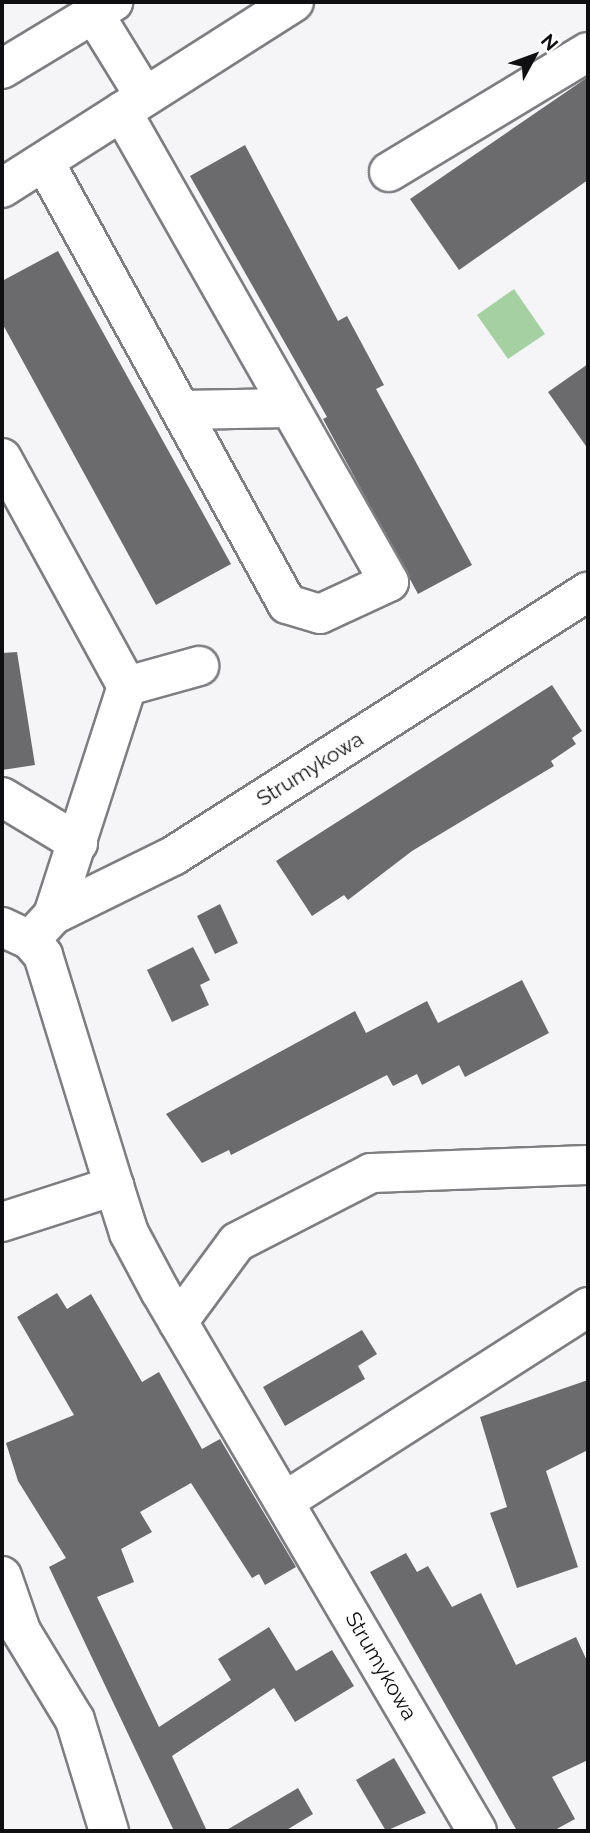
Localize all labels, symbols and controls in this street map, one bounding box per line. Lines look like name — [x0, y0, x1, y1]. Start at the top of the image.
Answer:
north arrow — [499, 21, 569, 91]
text: N — [537, 30, 563, 55]
street label: Strumykowa — [252, 726, 368, 812]
street label: Strumykowa — [340, 1607, 422, 1725]

